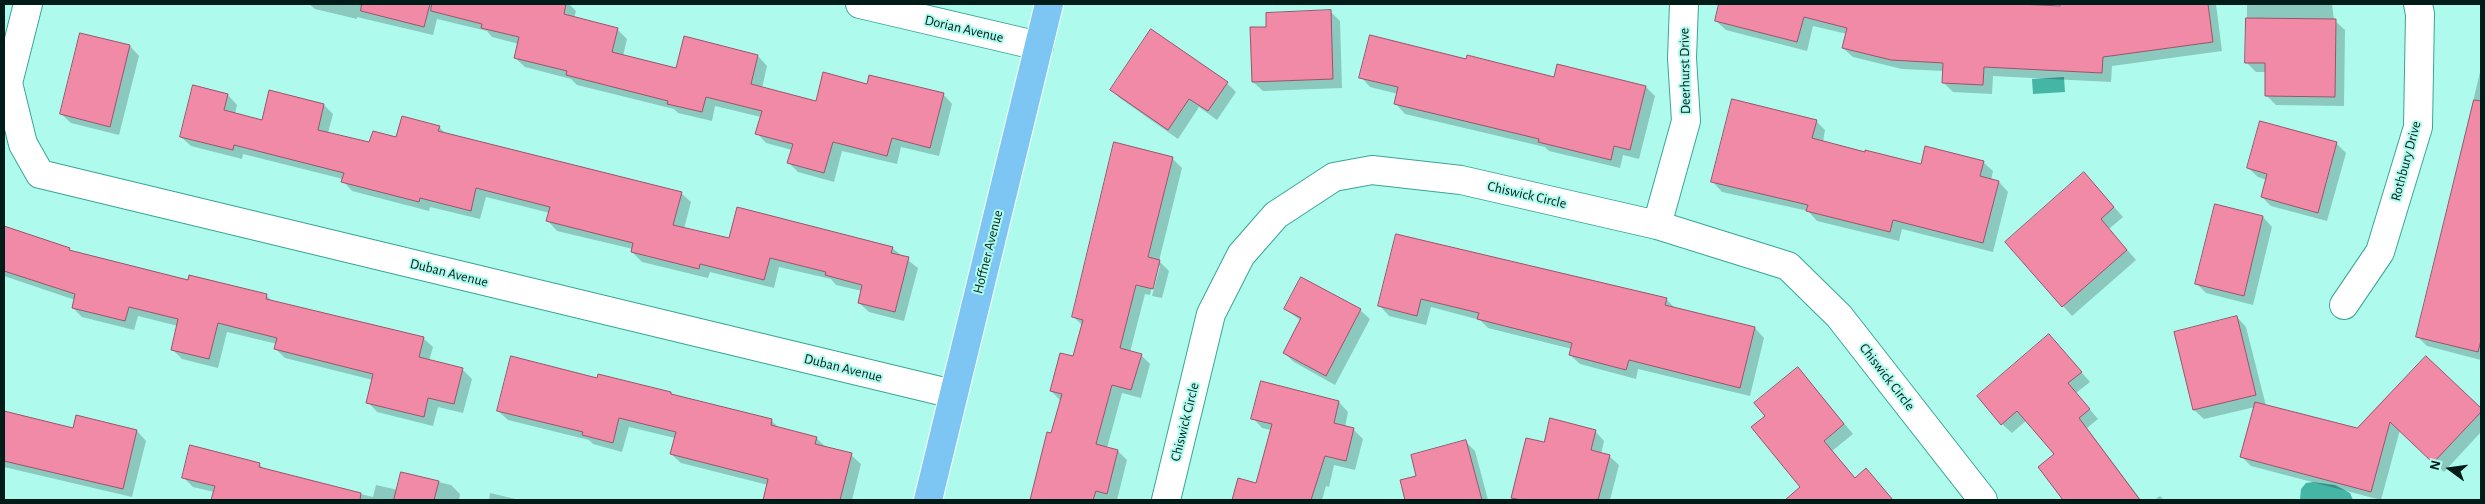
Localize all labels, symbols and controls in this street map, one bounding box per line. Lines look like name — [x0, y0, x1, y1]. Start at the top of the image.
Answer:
street label: Dorian Avenue — [923, 12, 1005, 46]
street label: Deerhurst Drive — [1676, 28, 1694, 114]
street label: Rothbury Drive — [2387, 119, 2425, 203]
street label: Chiswick Circle — [1486, 178, 1568, 212]
street label: Hoffner Avenue — [969, 208, 1007, 296]
street label: Duban Avenue — [408, 255, 490, 291]
street label: Chiswick Circle — [1856, 340, 1918, 414]
street label: Duban Avenue — [802, 350, 884, 386]
street label: Chiswick Circle — [1167, 381, 1203, 463]
north arrow — [2425, 444, 2475, 494]
text: N — [2427, 459, 2443, 472]

